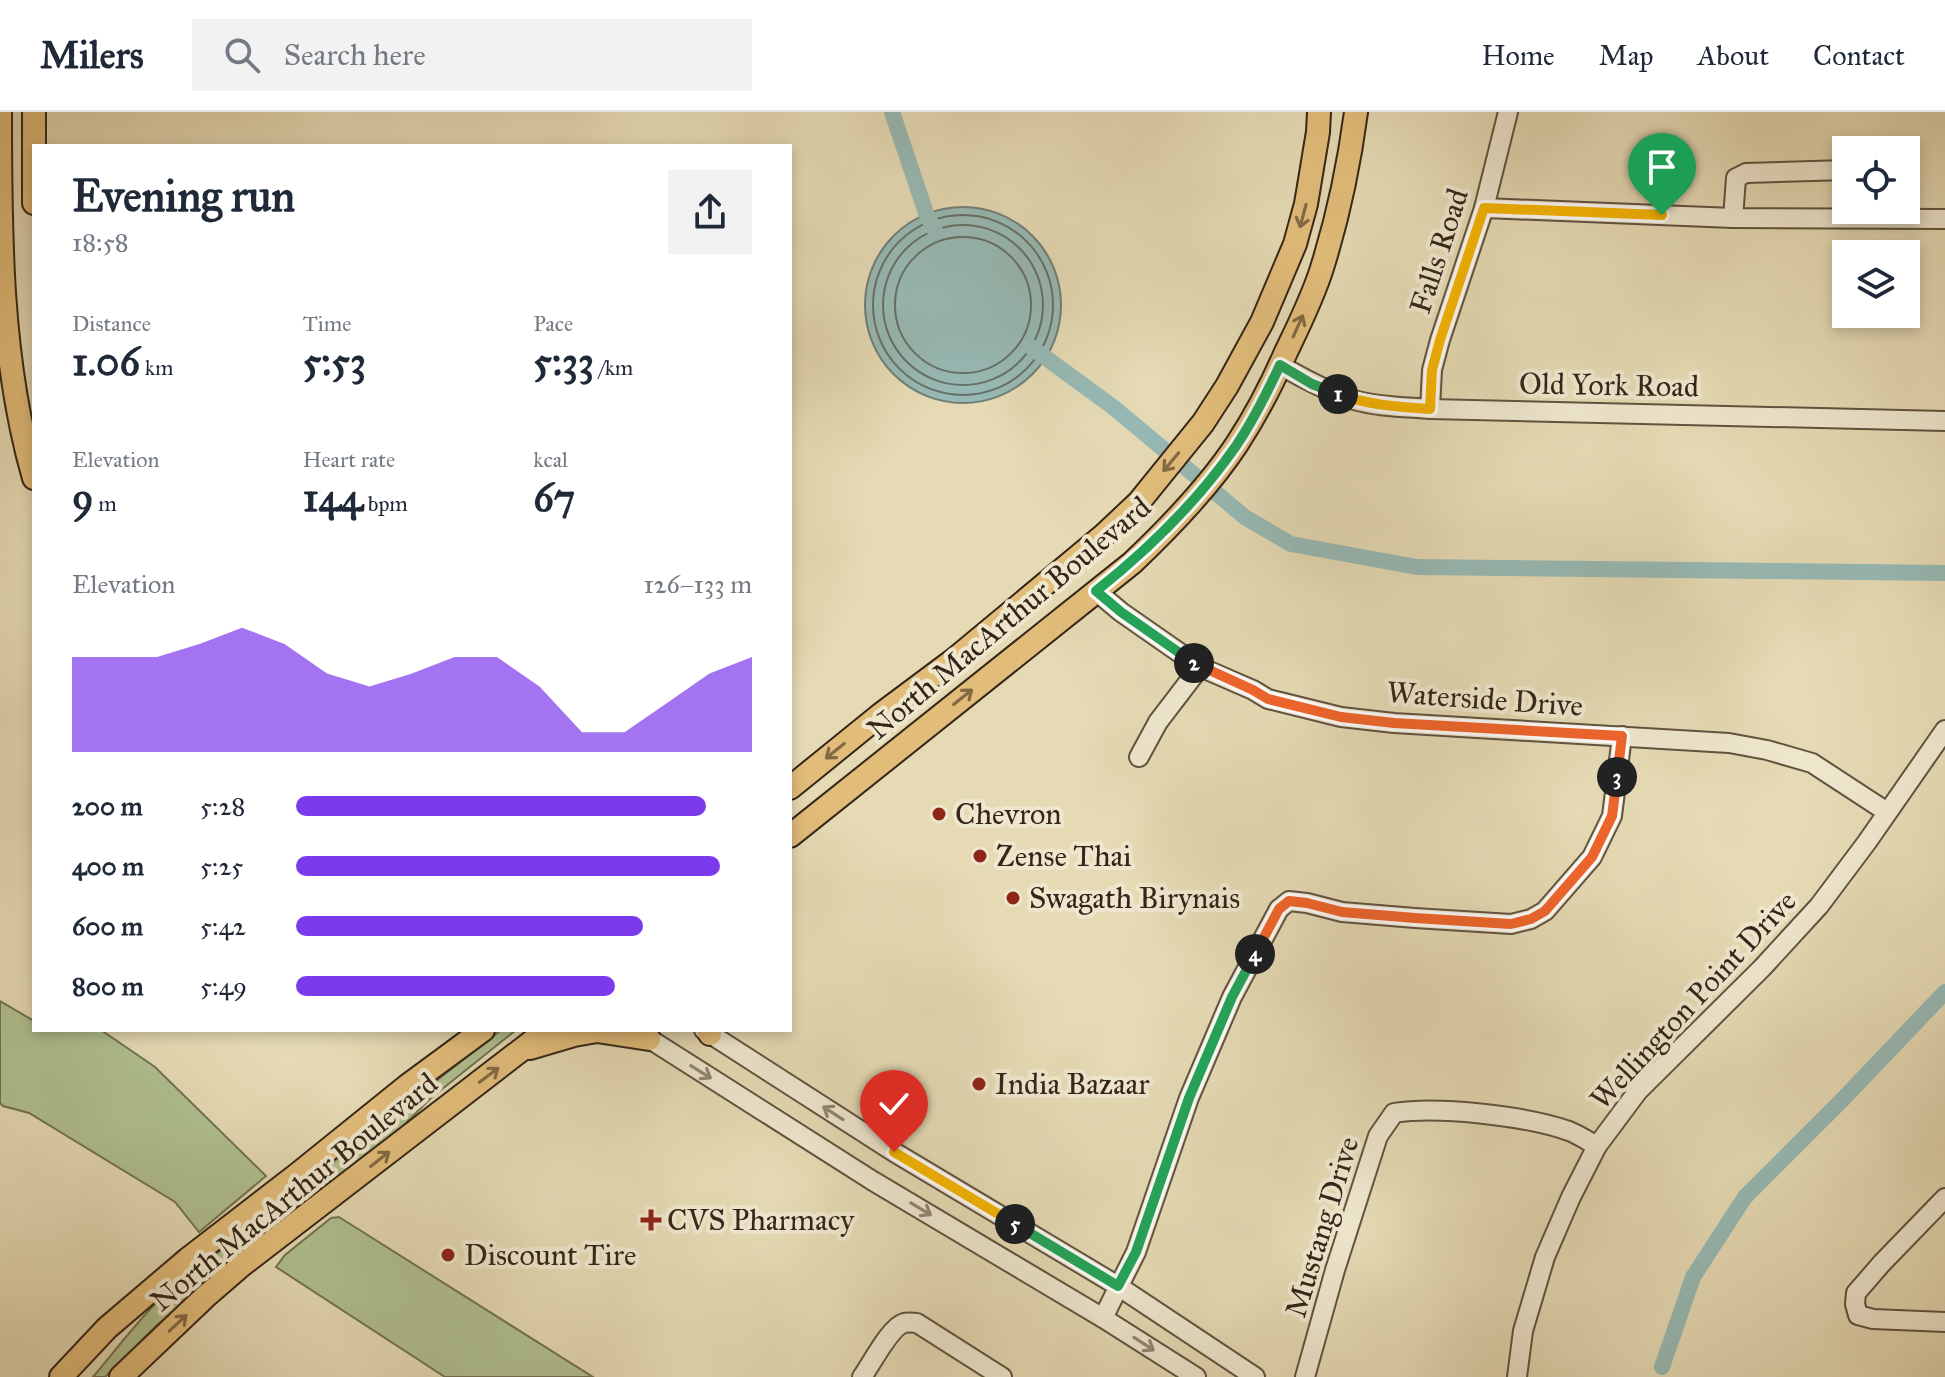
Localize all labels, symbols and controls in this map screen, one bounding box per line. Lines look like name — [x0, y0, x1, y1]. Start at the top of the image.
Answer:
search box — [192, 19, 752, 91]
text: Milers — [40, 32, 144, 78]
icon: search — [220, 33, 264, 77]
text: Search here — [284, 37, 426, 73]
text: Home — [1482, 38, 1555, 73]
text: Map — [1599, 38, 1653, 73]
text: About — [1697, 38, 1769, 73]
text: Contact — [1813, 38, 1905, 73]
pin — [1628, 133, 1696, 215]
map controls — [1832, 136, 1920, 328]
button: locate — [1832, 136, 1920, 224]
icon: arrive — [1640, 145, 1684, 189]
text: Evening run — [72, 169, 295, 223]
button: share — [668, 170, 752, 254]
street label: Falls Road — [1402, 184, 1476, 318]
one-way arrow — [1294, 203, 1309, 229]
text: 18:58 — [72, 226, 129, 258]
button: layers — [1832, 240, 1920, 328]
text: Distance — [72, 310, 151, 337]
text: Time — [303, 310, 351, 337]
text: Pace — [533, 310, 573, 337]
one-way arrow — [1292, 314, 1307, 338]
text: 1.06 — [72, 337, 140, 386]
text: 5:53 — [303, 337, 366, 386]
text: 5:33 — [533, 337, 594, 386]
text: km — [140, 354, 173, 381]
text: /km — [594, 354, 633, 381]
street label: Old York Road — [1519, 365, 1699, 405]
pin: 1 — [1318, 374, 1358, 414]
text: 1 — [1334, 380, 1342, 407]
text: Elevation — [72, 446, 159, 473]
text: Heart rate — [303, 446, 395, 473]
text: kcal — [533, 446, 568, 473]
one-way arrow — [1162, 451, 1180, 472]
text: 9 — [72, 473, 93, 522]
text: 144 — [303, 473, 363, 522]
text: 67 — [533, 473, 575, 522]
street label: North MacArthur Boulevard — [860, 489, 1158, 747]
text: m — [93, 490, 117, 517]
text: bpm — [363, 490, 408, 517]
text: Elevation — [72, 568, 175, 600]
text: 126–133 m — [643, 568, 752, 600]
pin: 2 — [1174, 643, 1214, 683]
text: 2 — [1189, 649, 1199, 676]
street label: Waterside Drive — [1386, 674, 1584, 724]
one-way arrow — [952, 689, 973, 706]
one-way arrow — [825, 743, 846, 760]
pin: 3 — [1597, 757, 1637, 797]
text: 3 — [1613, 763, 1621, 790]
text: 200 m — [72, 790, 143, 822]
text: 5:28 — [200, 790, 245, 822]
place label: Chevron — [955, 796, 1062, 832]
marker: Chevron — [930, 805, 948, 823]
place label: Zense Thai — [996, 838, 1132, 874]
marker: Zense Thai — [971, 847, 989, 865]
text: 400 m — [72, 850, 144, 882]
text: 5:25 — [200, 850, 243, 882]
place label: Swagath Birynais — [1029, 880, 1240, 916]
street label: Wellington Point Drive — [1582, 883, 1804, 1117]
marker: Swagath Birynais — [1004, 889, 1022, 907]
text: 600 m — [72, 910, 143, 942]
text: 5:42 — [200, 910, 246, 942]
pin: 4 — [1235, 934, 1275, 974]
text: 4 — [1249, 940, 1261, 967]
text: 800 m — [72, 970, 144, 1002]
text: 5:49 — [200, 970, 247, 1002]
one-way arrow — [689, 1063, 711, 1080]
street label: North MacArthur Boulevard — [143, 1065, 445, 1319]
place label: India Bazaar — [995, 1066, 1150, 1102]
one-way arrow — [477, 1067, 499, 1084]
pin — [860, 1070, 928, 1152]
marker: India Bazaar — [970, 1075, 988, 1093]
icon: check — [872, 1082, 916, 1126]
one-way arrow — [822, 1105, 845, 1121]
street label: Mustang Drive — [1277, 1132, 1367, 1322]
one-way arrow — [369, 1151, 390, 1168]
place label: CVS Pharmacy — [667, 1202, 855, 1238]
one-way arrow — [909, 1202, 932, 1218]
pin: 5 — [995, 1204, 1035, 1244]
text: 5 — [1010, 1210, 1020, 1237]
marker: CVS Pharmacy — [642, 1211, 660, 1229]
place label: Discount Tire — [464, 1237, 636, 1273]
marker: Discount Tire — [439, 1246, 457, 1264]
one-way arrow — [167, 1314, 187, 1332]
one-way arrow — [1132, 1336, 1155, 1352]

